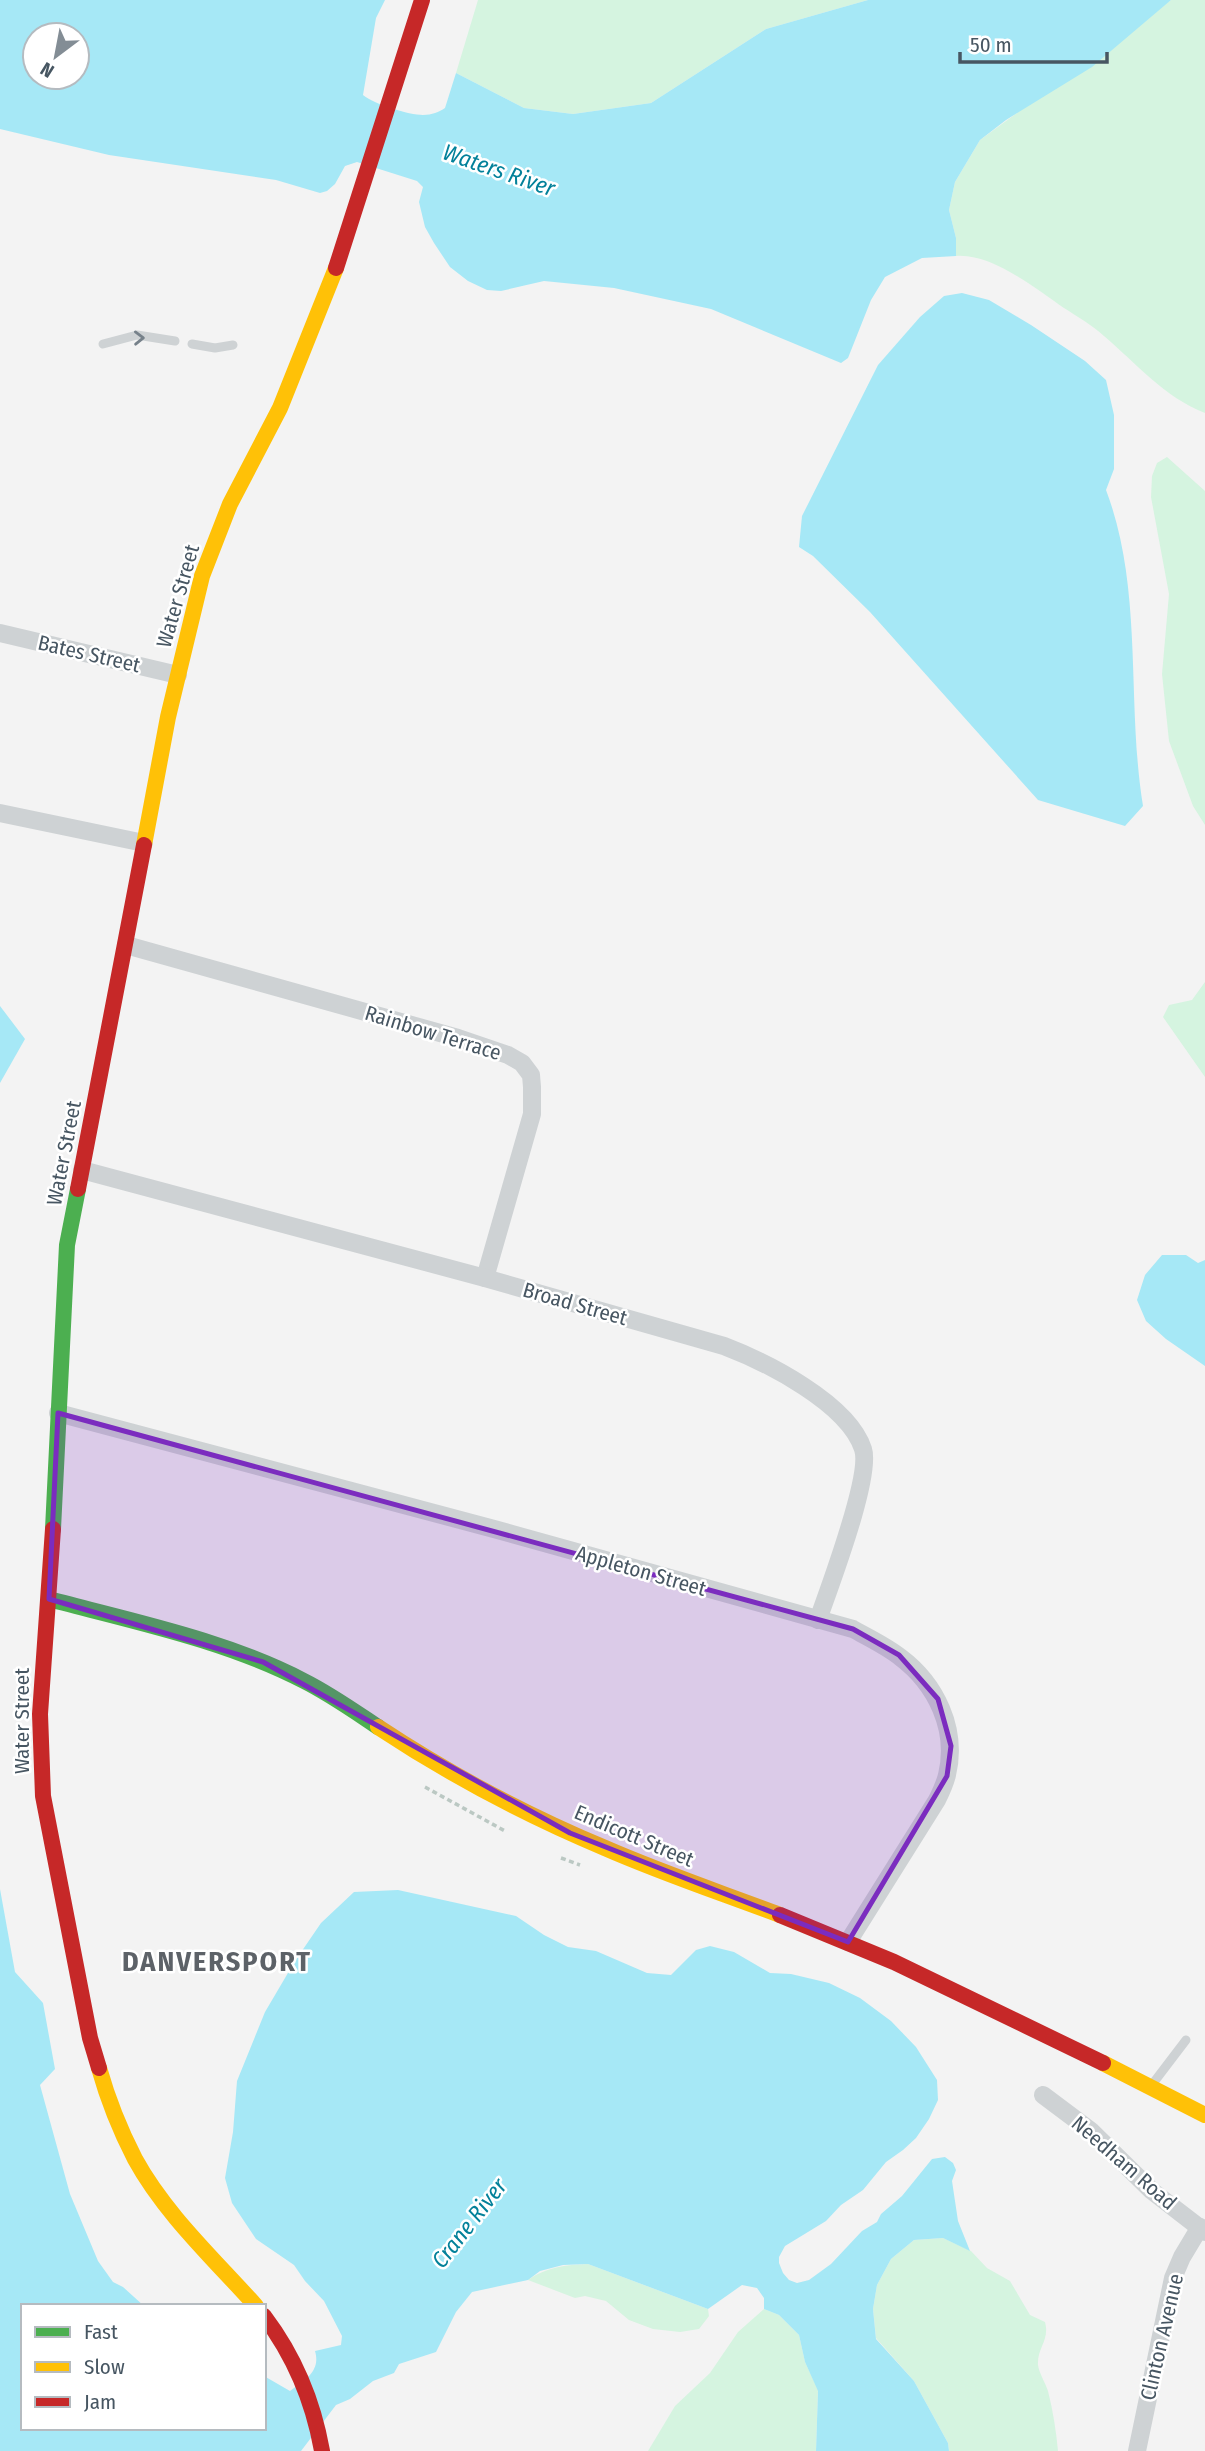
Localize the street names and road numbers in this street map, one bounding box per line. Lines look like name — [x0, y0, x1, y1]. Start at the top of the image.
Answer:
street label: Water Street — [151, 541, 205, 651]
street label: Bates Street — [35, 630, 143, 678]
street label: Rainbow Terrace — [362, 1000, 504, 1066]
street label: Water Street — [41, 1098, 87, 1208]
street label: Broad Street — [520, 1277, 630, 1331]
street label: Appleton Street — [573, 1540, 709, 1602]
street label: Water Street — [9, 1668, 35, 1774]
street label: Endicott Street — [570, 1799, 698, 1873]
street label: Needham Road — [1066, 2110, 1182, 2216]
street label: Clinton Avenue — [1135, 2271, 1189, 2403]

